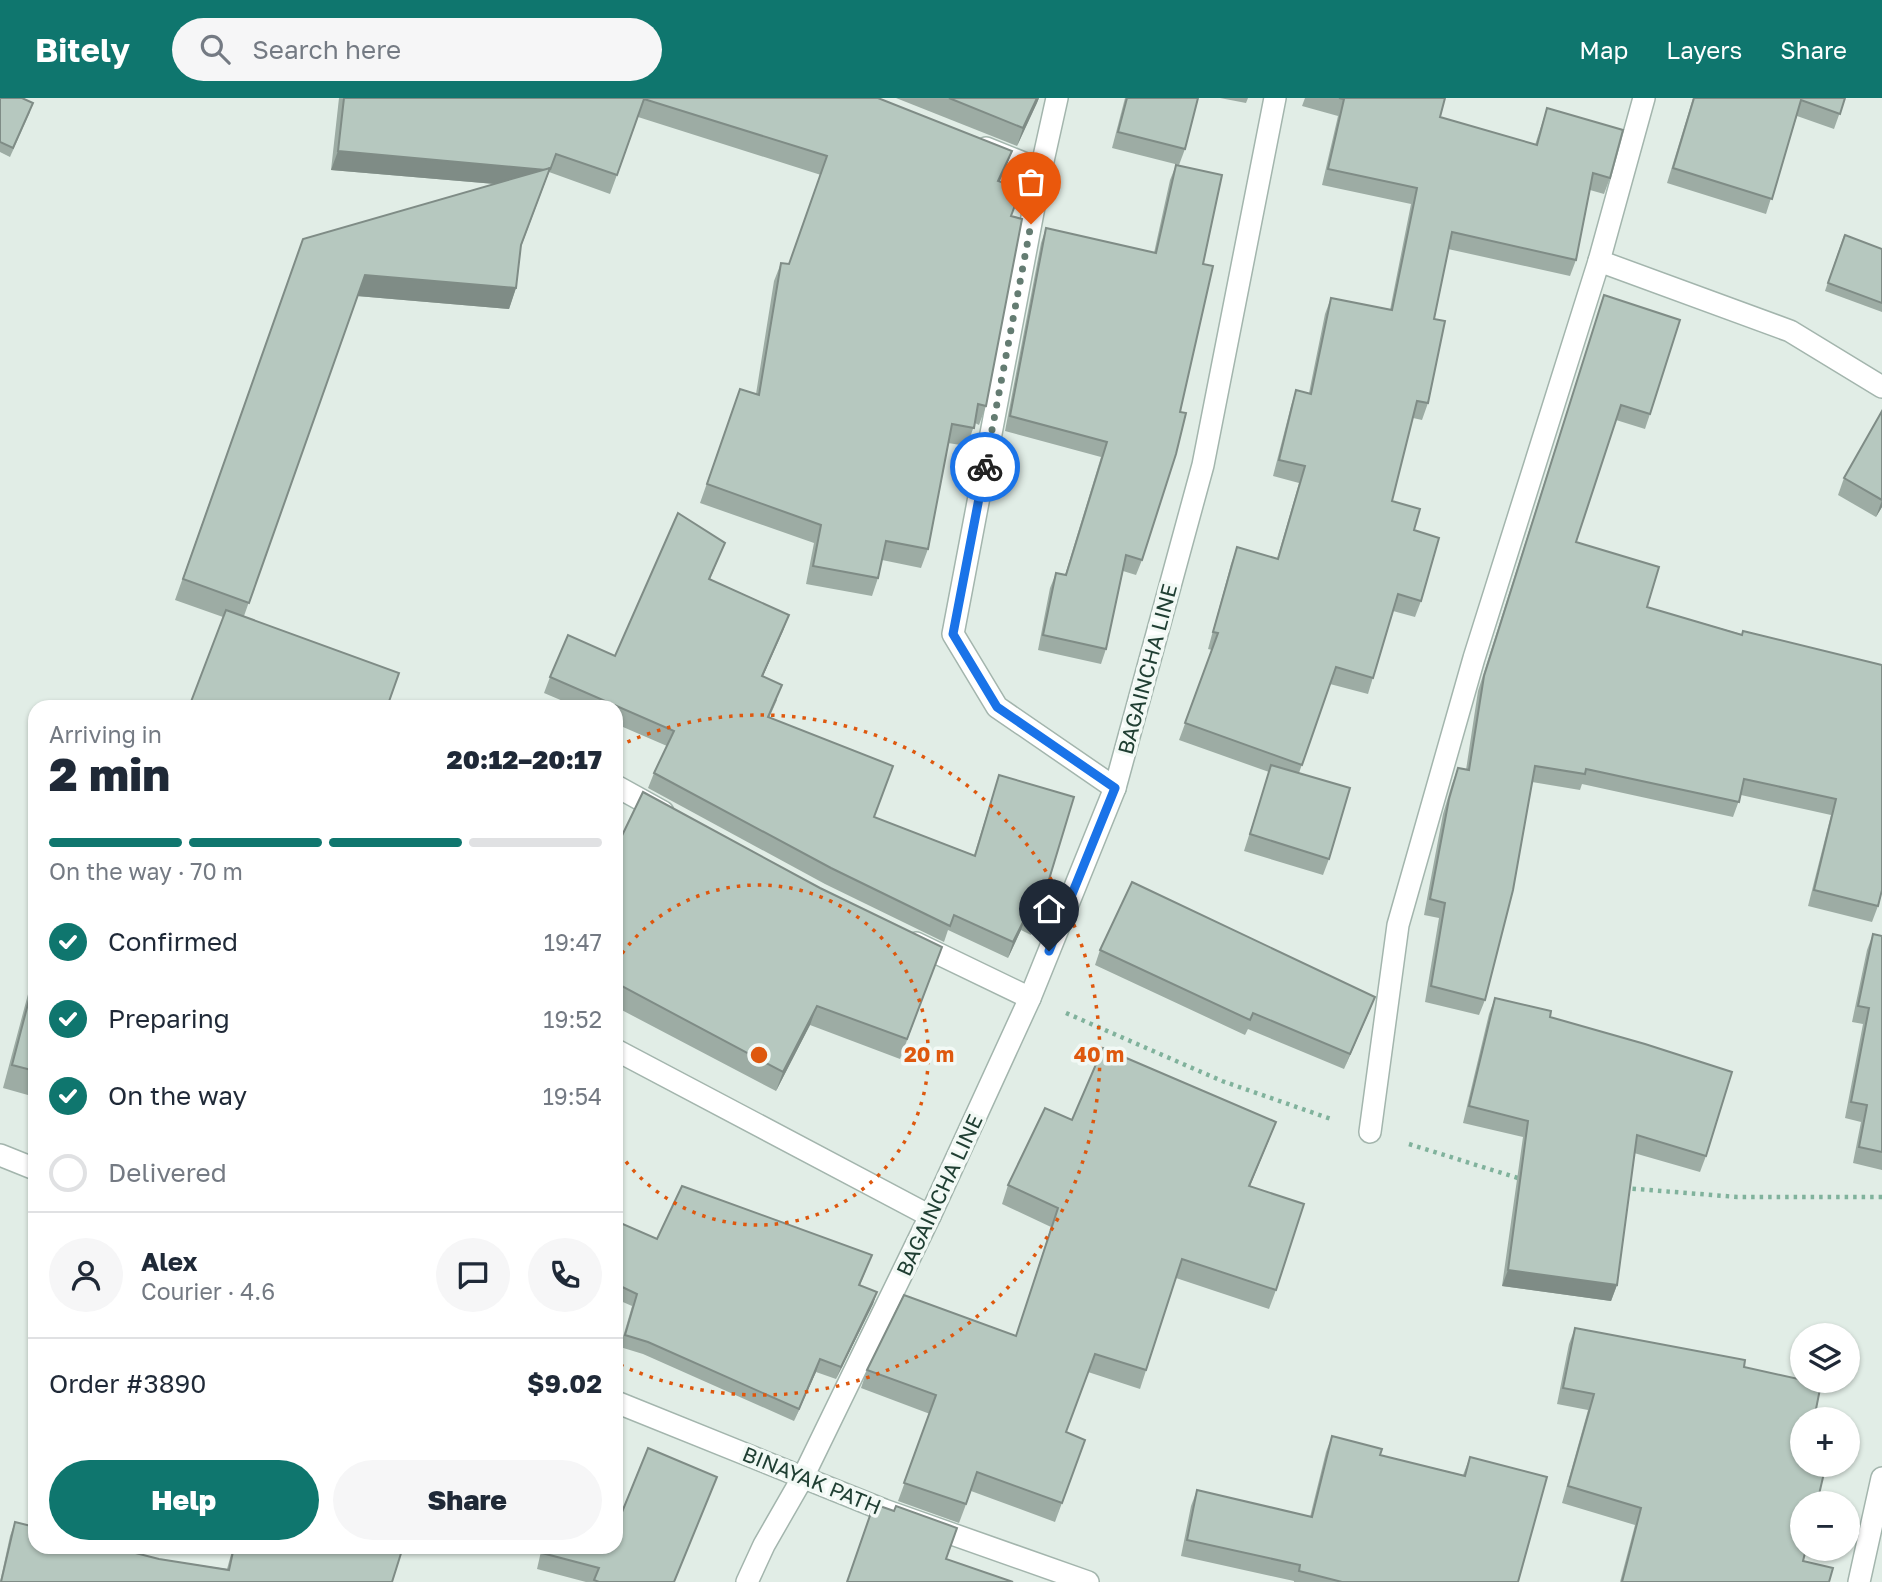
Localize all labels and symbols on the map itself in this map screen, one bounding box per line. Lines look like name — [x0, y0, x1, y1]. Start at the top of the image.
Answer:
pin — [1001, 152, 1061, 224]
courier — [950, 432, 1020, 502]
street label: BAGAINCHA LINE — [1112, 581, 1182, 757]
pin — [1019, 879, 1079, 951]
text: 20 m — [904, 1041, 954, 1067]
text: 40 m — [1074, 1041, 1124, 1067]
centre of rings — [747, 1043, 771, 1067]
street label: BAGAINCHA LINE — [890, 1110, 988, 1280]
street label: BINAYAK PATH — [739, 1440, 885, 1520]

